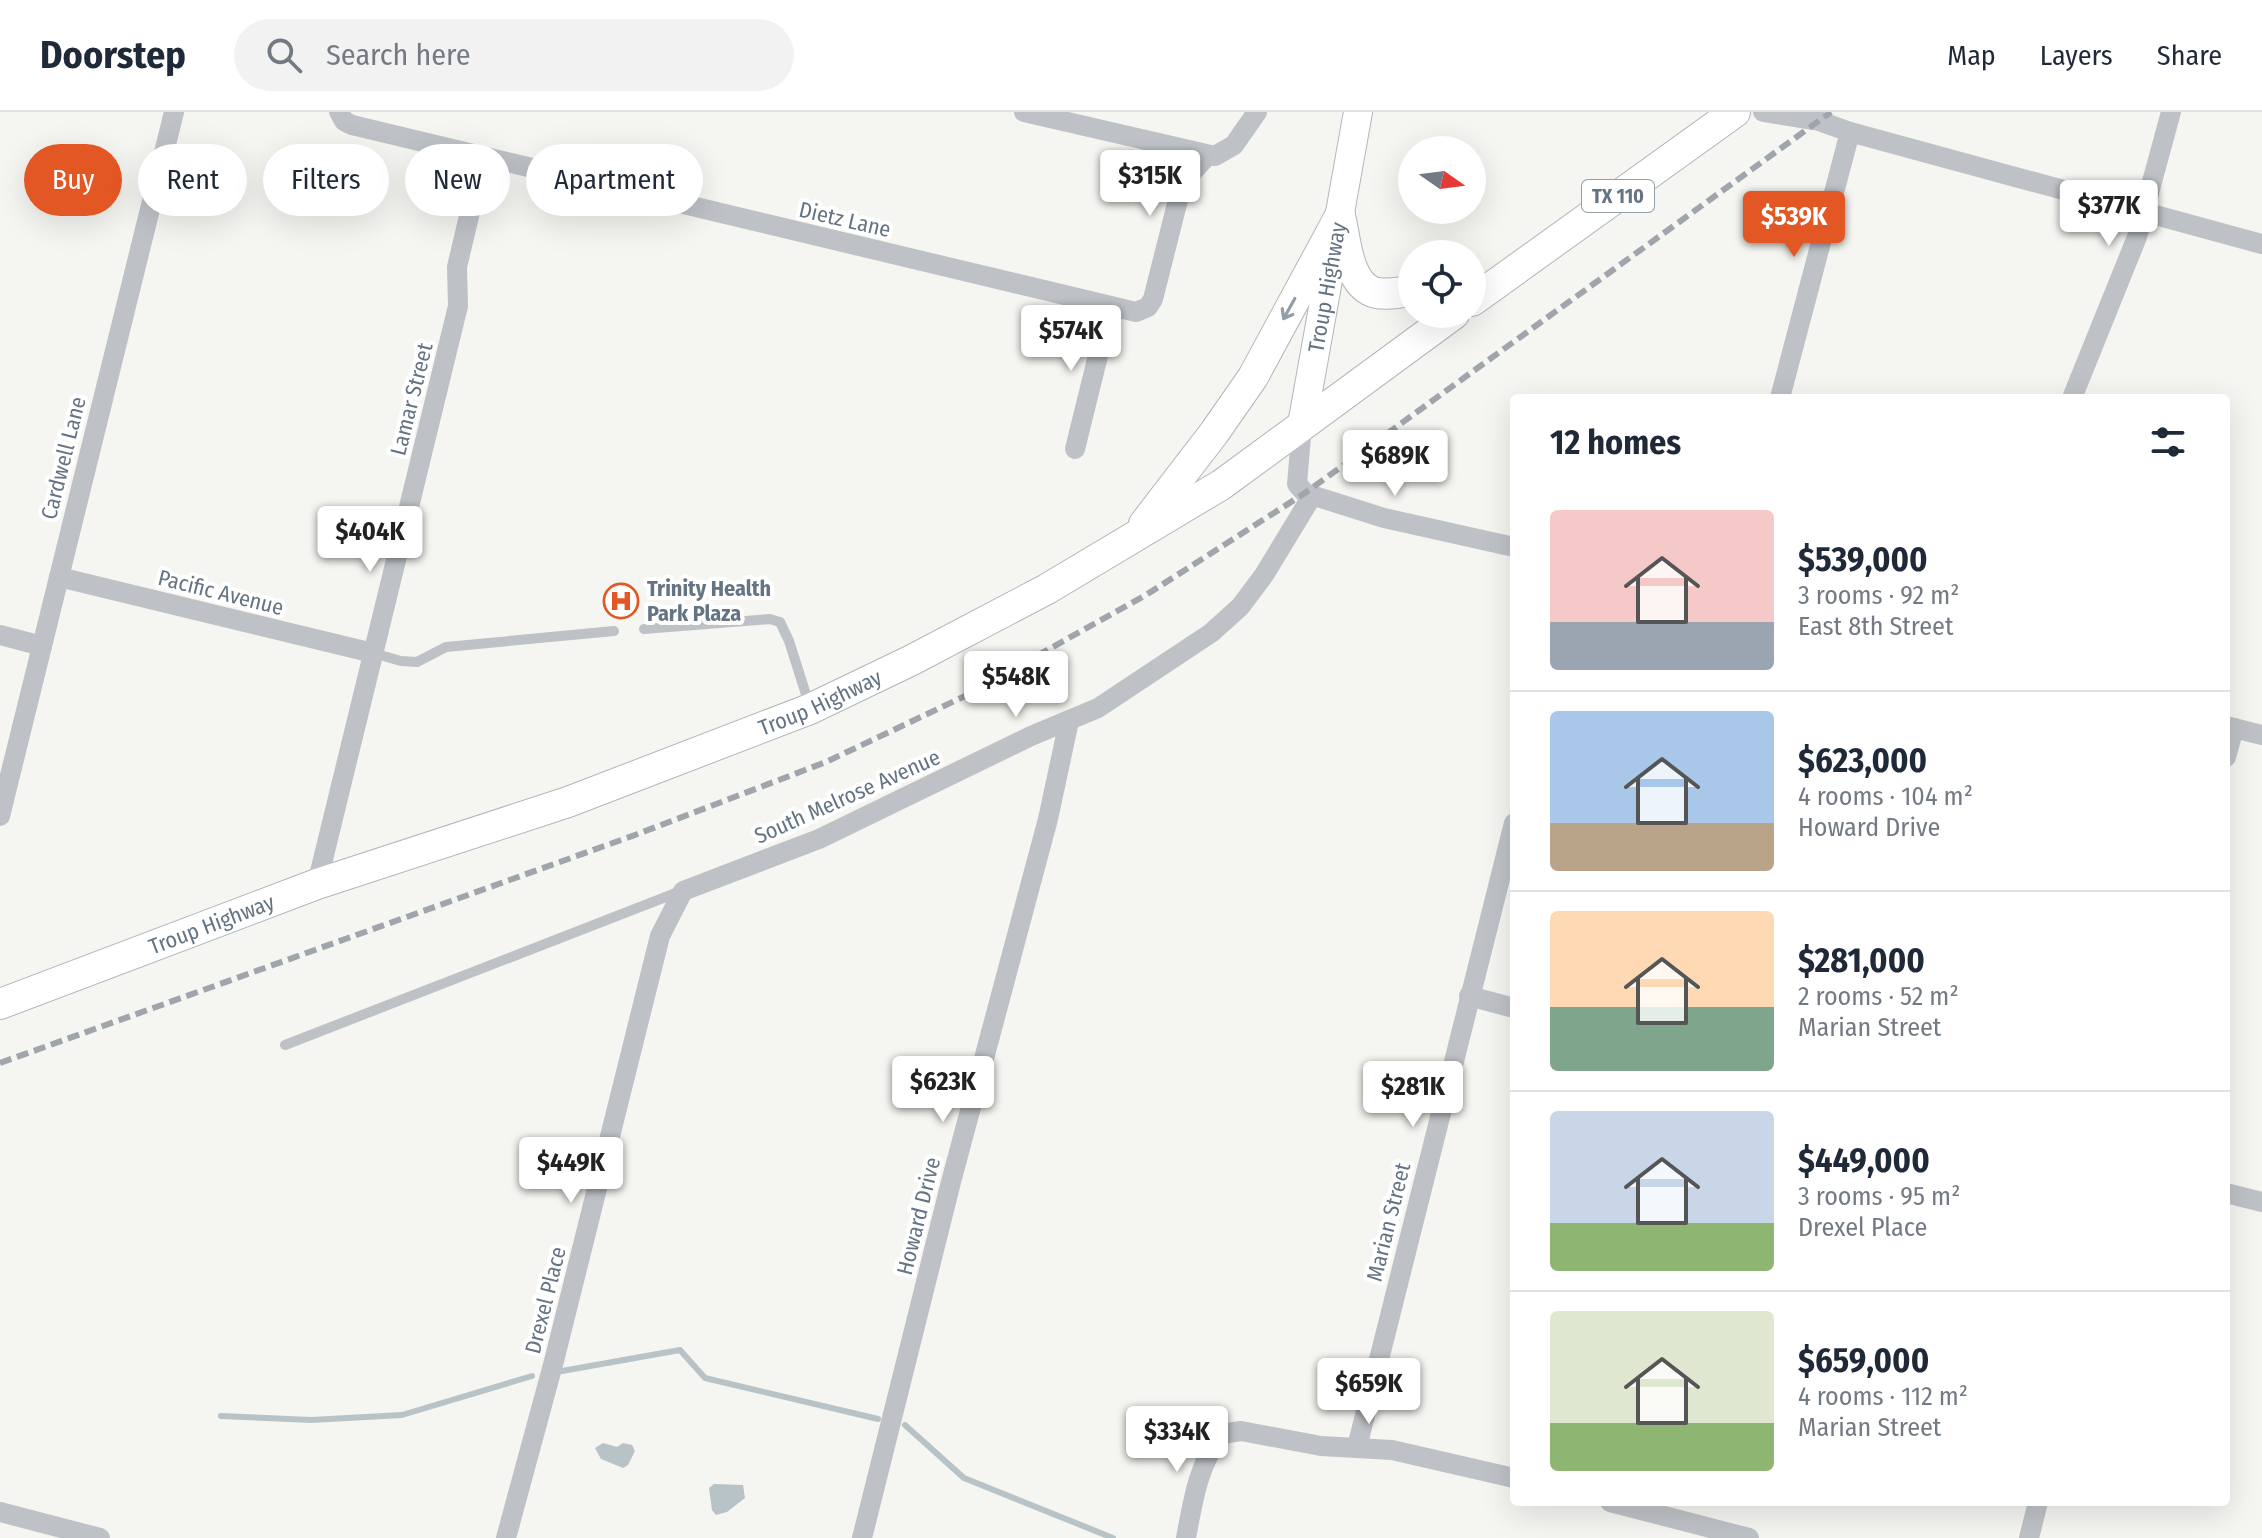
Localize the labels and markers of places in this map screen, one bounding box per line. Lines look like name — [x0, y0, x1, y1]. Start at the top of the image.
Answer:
pin: $315K — [1094, 150, 1206, 218]
pin: $377K — [2053, 180, 2165, 248]
pin: $539K — [1738, 191, 1850, 259]
pin: $574K — [1015, 305, 1127, 373]
pin: $689K — [1339, 430, 1451, 498]
pin: $404K — [314, 506, 426, 574]
place label: Trinity Health Park Plaza — [647, 575, 771, 627]
hospital icon: Trinity Health Park Plaza — [602, 582, 640, 620]
pin: $548K — [960, 651, 1072, 719]
pin: $623K — [887, 1056, 999, 1124]
pin: $281K — [1357, 1061, 1469, 1129]
pin: $449K — [515, 1137, 627, 1205]
pin: $659K — [1313, 1358, 1425, 1426]
pin: $334K — [1121, 1406, 1233, 1474]

